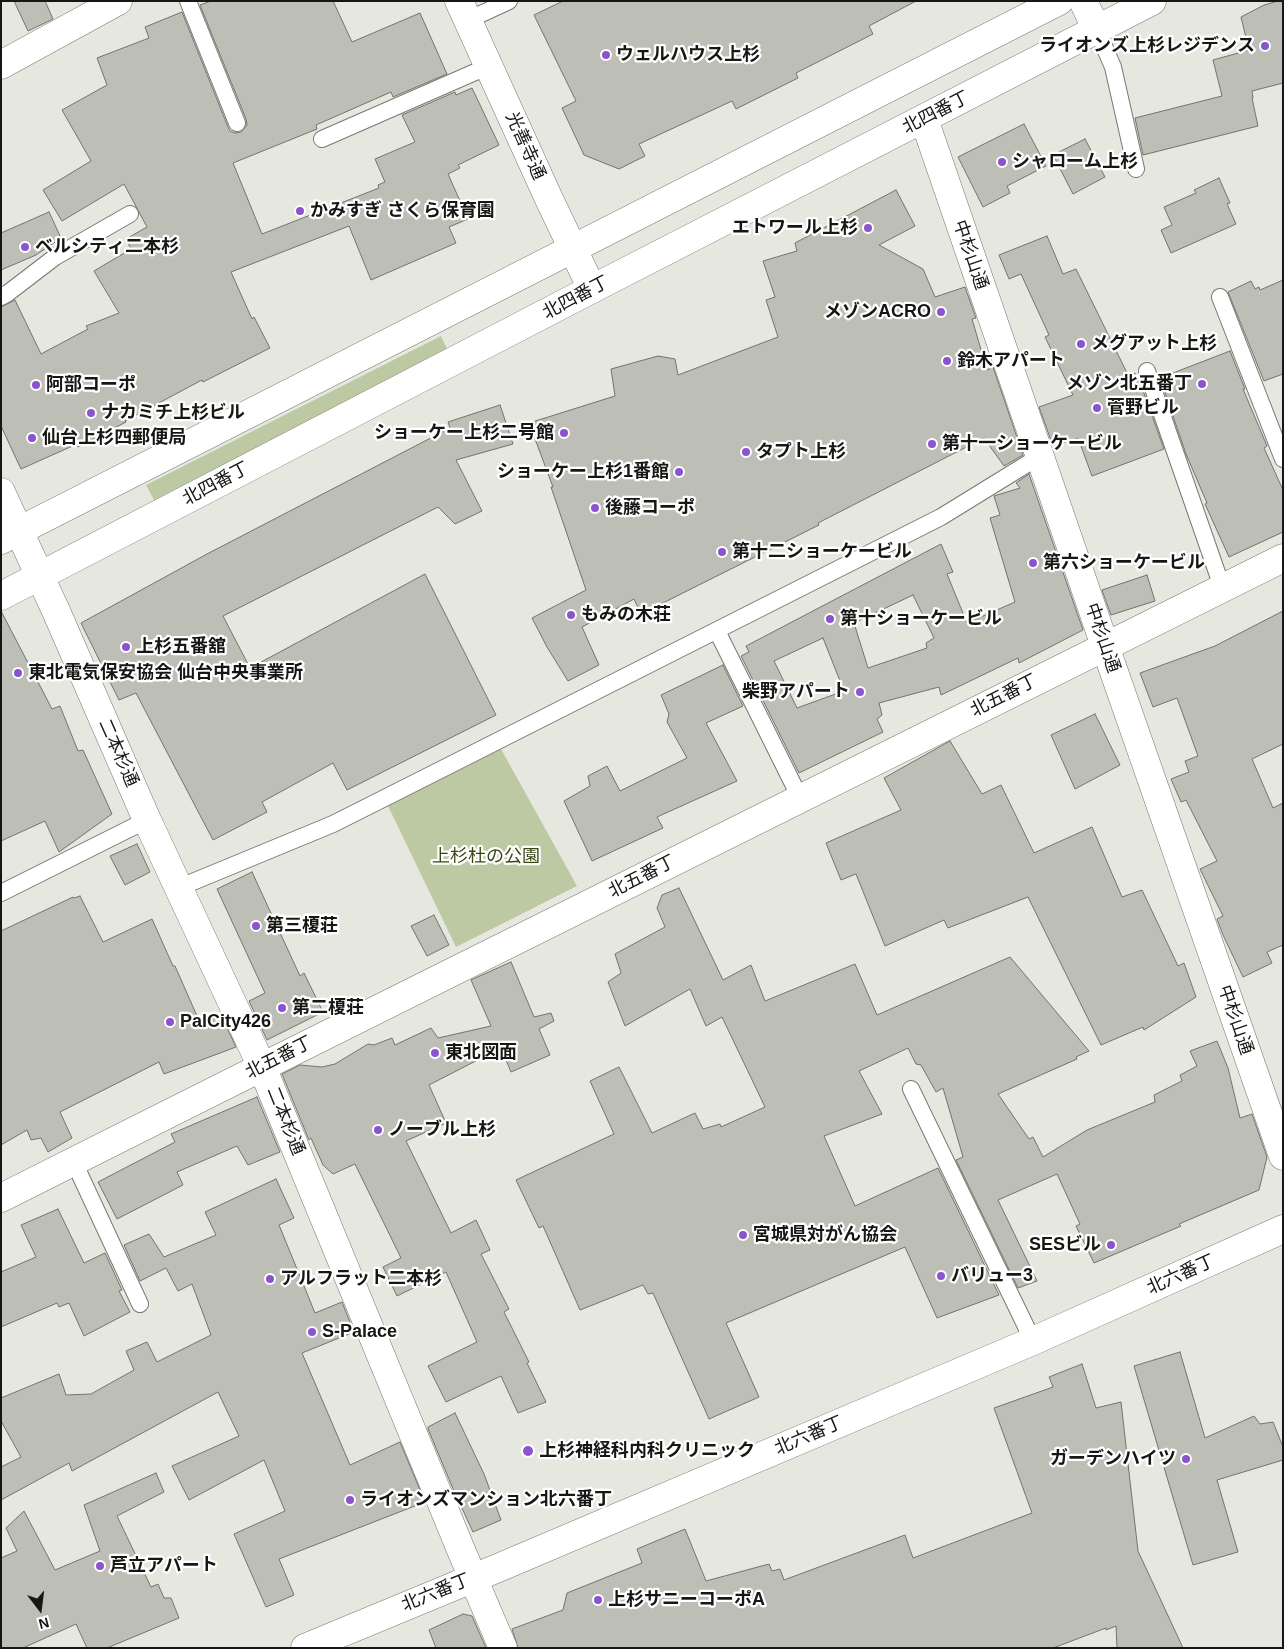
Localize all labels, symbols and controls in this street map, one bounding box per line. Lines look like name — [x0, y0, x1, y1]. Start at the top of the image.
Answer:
place label: ライオンズ上杉レジデンス — [1039, 35, 1255, 57]
marker: ライオンズ上杉レジデンス — [1259, 40, 1271, 52]
place label: ウェルハウス上杉 — [616, 44, 760, 66]
marker: ウェルハウス上杉 — [600, 49, 612, 61]
street label: 北四番丁 — [899, 87, 973, 139]
street label: 光善寺通 — [500, 109, 550, 183]
place label: シャローム上杉 — [1012, 151, 1138, 173]
marker: シャローム上杉 — [996, 156, 1008, 168]
place label: かみすぎ さくら保育園 — [310, 200, 495, 222]
marker: かみすぎ さくら保育園 — [294, 205, 306, 217]
place label: エトワール上杉 — [732, 217, 858, 239]
street label: 中杉山通 — [948, 217, 992, 293]
marker: エトワール上杉 — [862, 222, 874, 234]
place label: ベルシティ二本杉 — [35, 236, 179, 258]
marker: ベルシティ二本杉 — [19, 241, 31, 253]
street label: 北四番丁 — [539, 272, 613, 324]
place label: メゾンACRO — [824, 301, 931, 323]
marker: メゾンACRO — [935, 306, 947, 318]
place label: メグアット上杉 — [1091, 333, 1217, 355]
marker: メグアット上杉 — [1075, 338, 1087, 350]
place label: 鈴木アパート — [957, 350, 1065, 372]
marker: 鈴木アパート — [941, 355, 953, 367]
place label: メゾン北五番丁 — [1066, 373, 1192, 395]
place label: 阿部コーポ — [46, 374, 136, 396]
marker: メゾン北五番丁 — [1196, 378, 1208, 390]
marker: 阿部コーポ — [30, 379, 42, 391]
place label: 菅野ビル — [1107, 397, 1179, 419]
place label: ナカミチ上杉ビル — [101, 402, 245, 424]
marker: 菅野ビル — [1091, 402, 1103, 414]
marker: ナカミチ上杉ビル — [85, 407, 97, 419]
place label: ショーケー上杉二号館 — [374, 422, 554, 444]
place label: 仙台上杉四郵便局 — [42, 427, 186, 449]
marker: ショーケー上杉二号館 — [558, 427, 570, 439]
marker: 仙台上杉四郵便局 — [26, 432, 38, 444]
place label: 第十一ショーケービル — [942, 433, 1122, 455]
marker: 第十一ショーケービル — [926, 438, 938, 450]
place label: タプト上杉 — [756, 441, 846, 463]
marker: タプト上杉 — [740, 446, 752, 458]
street label: 北四番丁 — [179, 458, 253, 510]
place label: ショーケー上杉1番館 — [497, 461, 669, 483]
marker: ショーケー上杉1番館 — [673, 466, 685, 478]
place label: 後藤コーポ — [605, 497, 695, 519]
marker: 後藤コーポ — [589, 502, 601, 514]
place label: 第十二ショーケービル — [732, 541, 912, 563]
marker: 第十二ショーケービル — [716, 546, 728, 558]
place label: 第六ショーケービル — [1043, 552, 1205, 574]
marker: 第六ショーケービル — [1027, 557, 1039, 569]
street label: 中杉山通 — [1080, 600, 1124, 676]
place label: もみの木荘 — [581, 604, 671, 626]
place label: 第十ショーケービル — [840, 608, 1002, 630]
marker: もみの木荘 — [565, 609, 577, 621]
marker: 第十ショーケービル — [824, 613, 836, 625]
place label: 上杉五番舘 — [136, 636, 226, 658]
marker: 上杉五番舘 — [120, 641, 132, 653]
place label: 東北電気保安協会 仙台中央事業所 — [28, 662, 303, 684]
marker: 東北電気保安協会 仙台中央事業所 — [12, 667, 24, 679]
street label: 北五番丁 — [967, 670, 1041, 722]
place label: 柴野アパート — [742, 681, 850, 703]
marker: 柴野アパート — [854, 686, 866, 698]
street label: 二本杉通 — [93, 716, 143, 790]
park label: 上杉杜の公園 — [432, 846, 540, 868]
street label: 北五番丁 — [605, 851, 679, 903]
place label: 第三榎荘 — [266, 915, 338, 937]
marker: 第三榎荘 — [250, 920, 262, 932]
street label: 中杉山通 — [1213, 982, 1257, 1058]
place label: 第二榎荘 — [292, 997, 364, 1019]
marker: 第二榎荘 — [276, 1002, 288, 1014]
place label: PalCity426 — [180, 1011, 271, 1033]
marker: PalCity426 — [164, 1016, 176, 1028]
street label: 北五番丁 — [242, 1032, 316, 1084]
place label: 東北図面 — [445, 1042, 517, 1064]
marker: 東北図面 — [429, 1047, 441, 1059]
street label: 二本杉通 — [262, 1084, 308, 1158]
place label: ノーブル上杉 — [388, 1119, 496, 1141]
marker: ノーブル上杉 — [372, 1124, 384, 1136]
place label: 宮城県対がん協会 — [753, 1224, 897, 1246]
marker: 宮城県対がん協会 — [737, 1229, 749, 1241]
place label: SESビル — [1029, 1234, 1101, 1256]
marker: SESビル — [1105, 1239, 1117, 1251]
street label: 北六番丁 — [1144, 1250, 1218, 1300]
place label: バリュー3 — [951, 1265, 1033, 1287]
place label: アルフラット二本杉 — [280, 1268, 442, 1290]
marker: バリュー3 — [935, 1270, 947, 1282]
marker: アルフラット二本杉 — [264, 1273, 276, 1285]
place label: S-Palace — [322, 1321, 397, 1343]
marker: S-Palace — [306, 1326, 318, 1338]
street label: 北六番丁 — [772, 1412, 846, 1460]
place label: 上杉神経科内科クリニック — [539, 1440, 755, 1462]
marker: 上杉神経科内科クリニック — [521, 1444, 535, 1458]
place label: ガーデンハイツ — [1050, 1448, 1176, 1470]
marker: ガーデンハイツ — [1180, 1453, 1192, 1465]
place label: ライオンズマンション北六番丁 — [360, 1489, 612, 1511]
marker: ライオンズマンション北六番丁 — [344, 1494, 356, 1506]
place label: 芦立アパート — [110, 1555, 218, 1577]
marker: 芦立アパート — [94, 1560, 106, 1572]
street label: 北六番丁 — [399, 1570, 473, 1616]
north arrow — [15, 1584, 65, 1634]
place label: 上杉サニーコーポA — [608, 1589, 765, 1611]
marker: 上杉サニーコーポA — [592, 1594, 604, 1606]
text: N — [37, 1614, 51, 1633]

